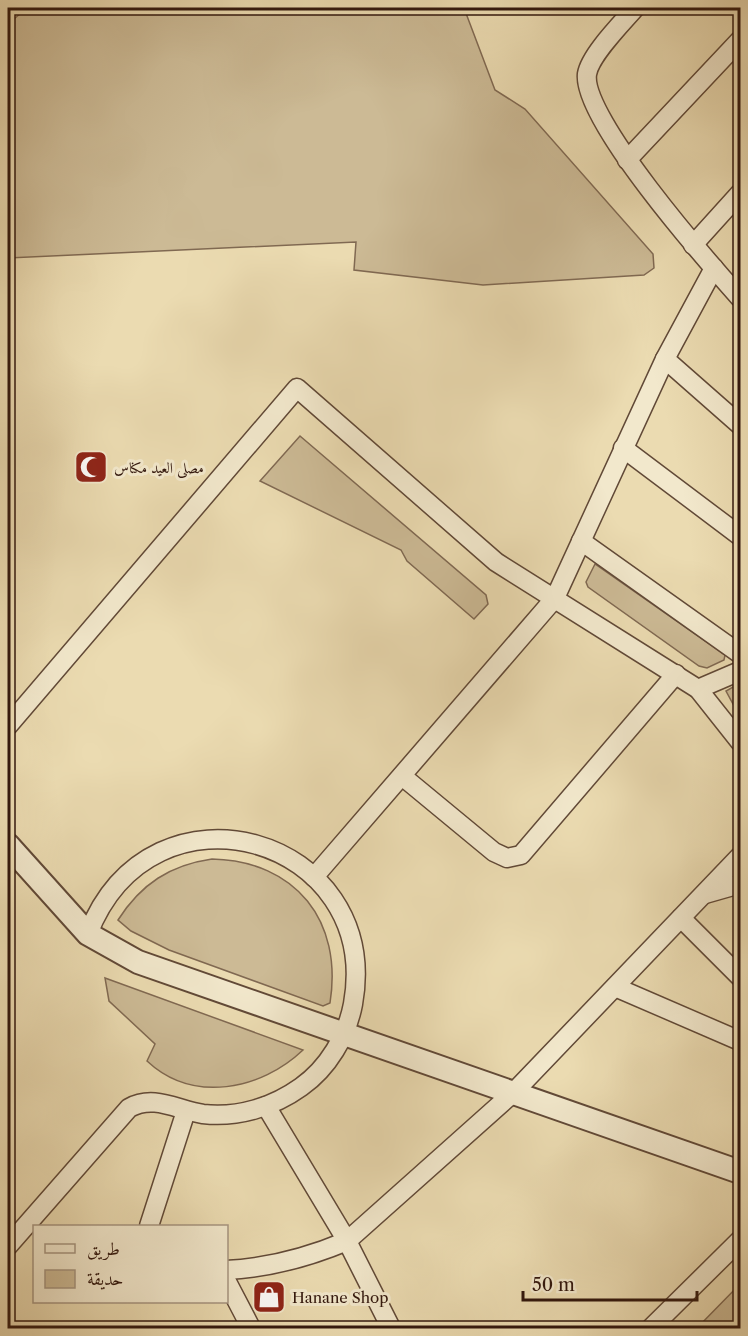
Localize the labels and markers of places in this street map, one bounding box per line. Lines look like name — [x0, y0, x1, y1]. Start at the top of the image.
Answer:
mosque icon: مصلى العيد مكناس — [73, 449, 109, 485]
place label: مصلى العيد مكناس — [114, 458, 204, 479]
shop icon: Hanane Shop — [251, 1279, 287, 1315]
place label: Hanane Shop — [292, 1288, 389, 1307]

